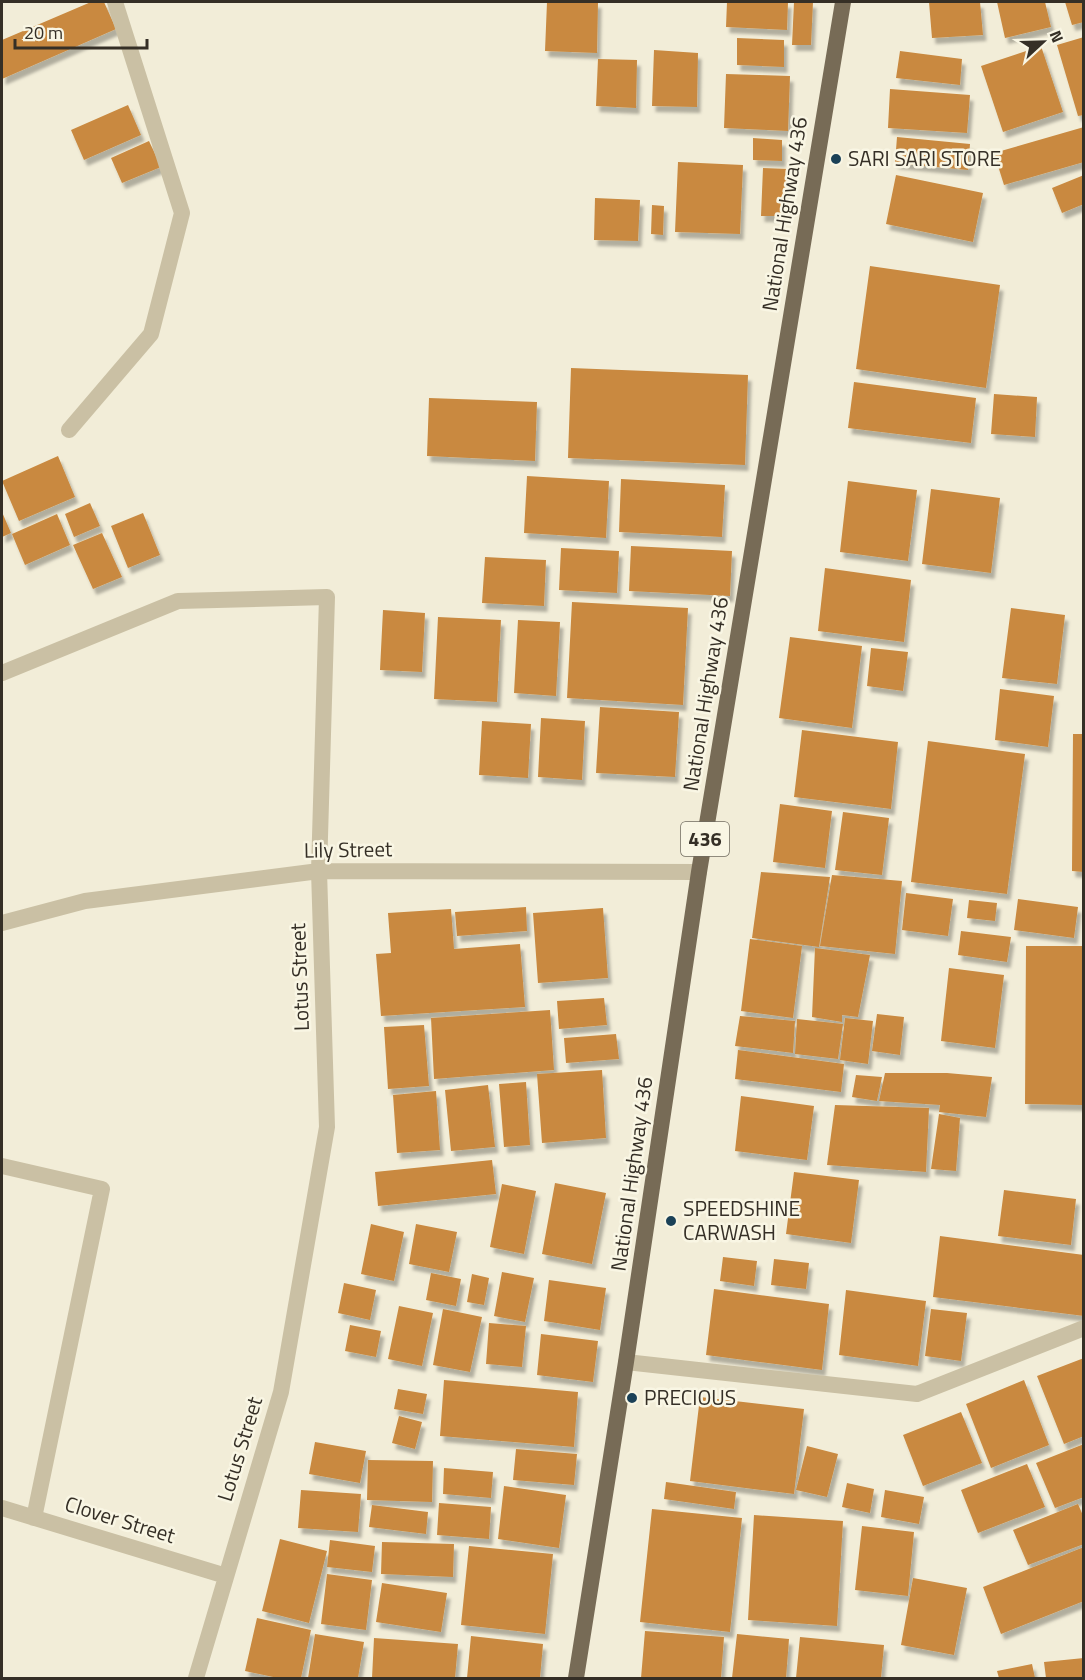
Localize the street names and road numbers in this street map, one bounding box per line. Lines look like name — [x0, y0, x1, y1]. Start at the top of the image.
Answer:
street label: National Highway 436 — [753, 114, 815, 313]
street label: National Highway 436 — [674, 594, 736, 793]
road number: 436 — [681, 822, 729, 856]
street label: Lily Street — [303, 832, 393, 866]
street label: Lotus Street — [281, 922, 317, 1032]
street label: National Highway 436 — [602, 1075, 661, 1273]
street label: Lotus Street — [208, 1392, 270, 1505]
street label: Clover Street — [61, 1487, 180, 1551]

